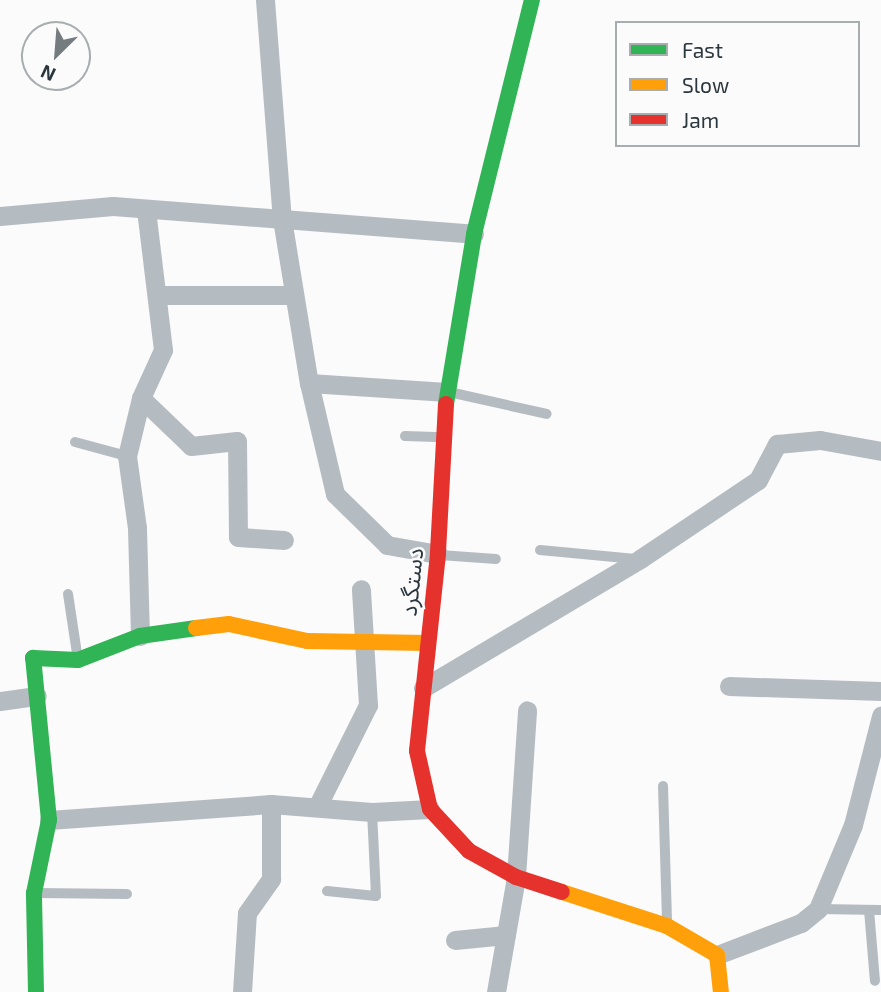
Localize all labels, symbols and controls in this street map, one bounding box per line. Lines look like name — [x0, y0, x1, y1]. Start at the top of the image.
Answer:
north arrow — [21, 21, 91, 91]
legend — [615, 21, 860, 147]
text: Fast — [682, 37, 723, 62]
text: N — [37, 60, 59, 87]
text: Slow — [682, 72, 729, 97]
text: Jam — [682, 107, 719, 132]
street label: دستگرد — [394, 546, 428, 618]

